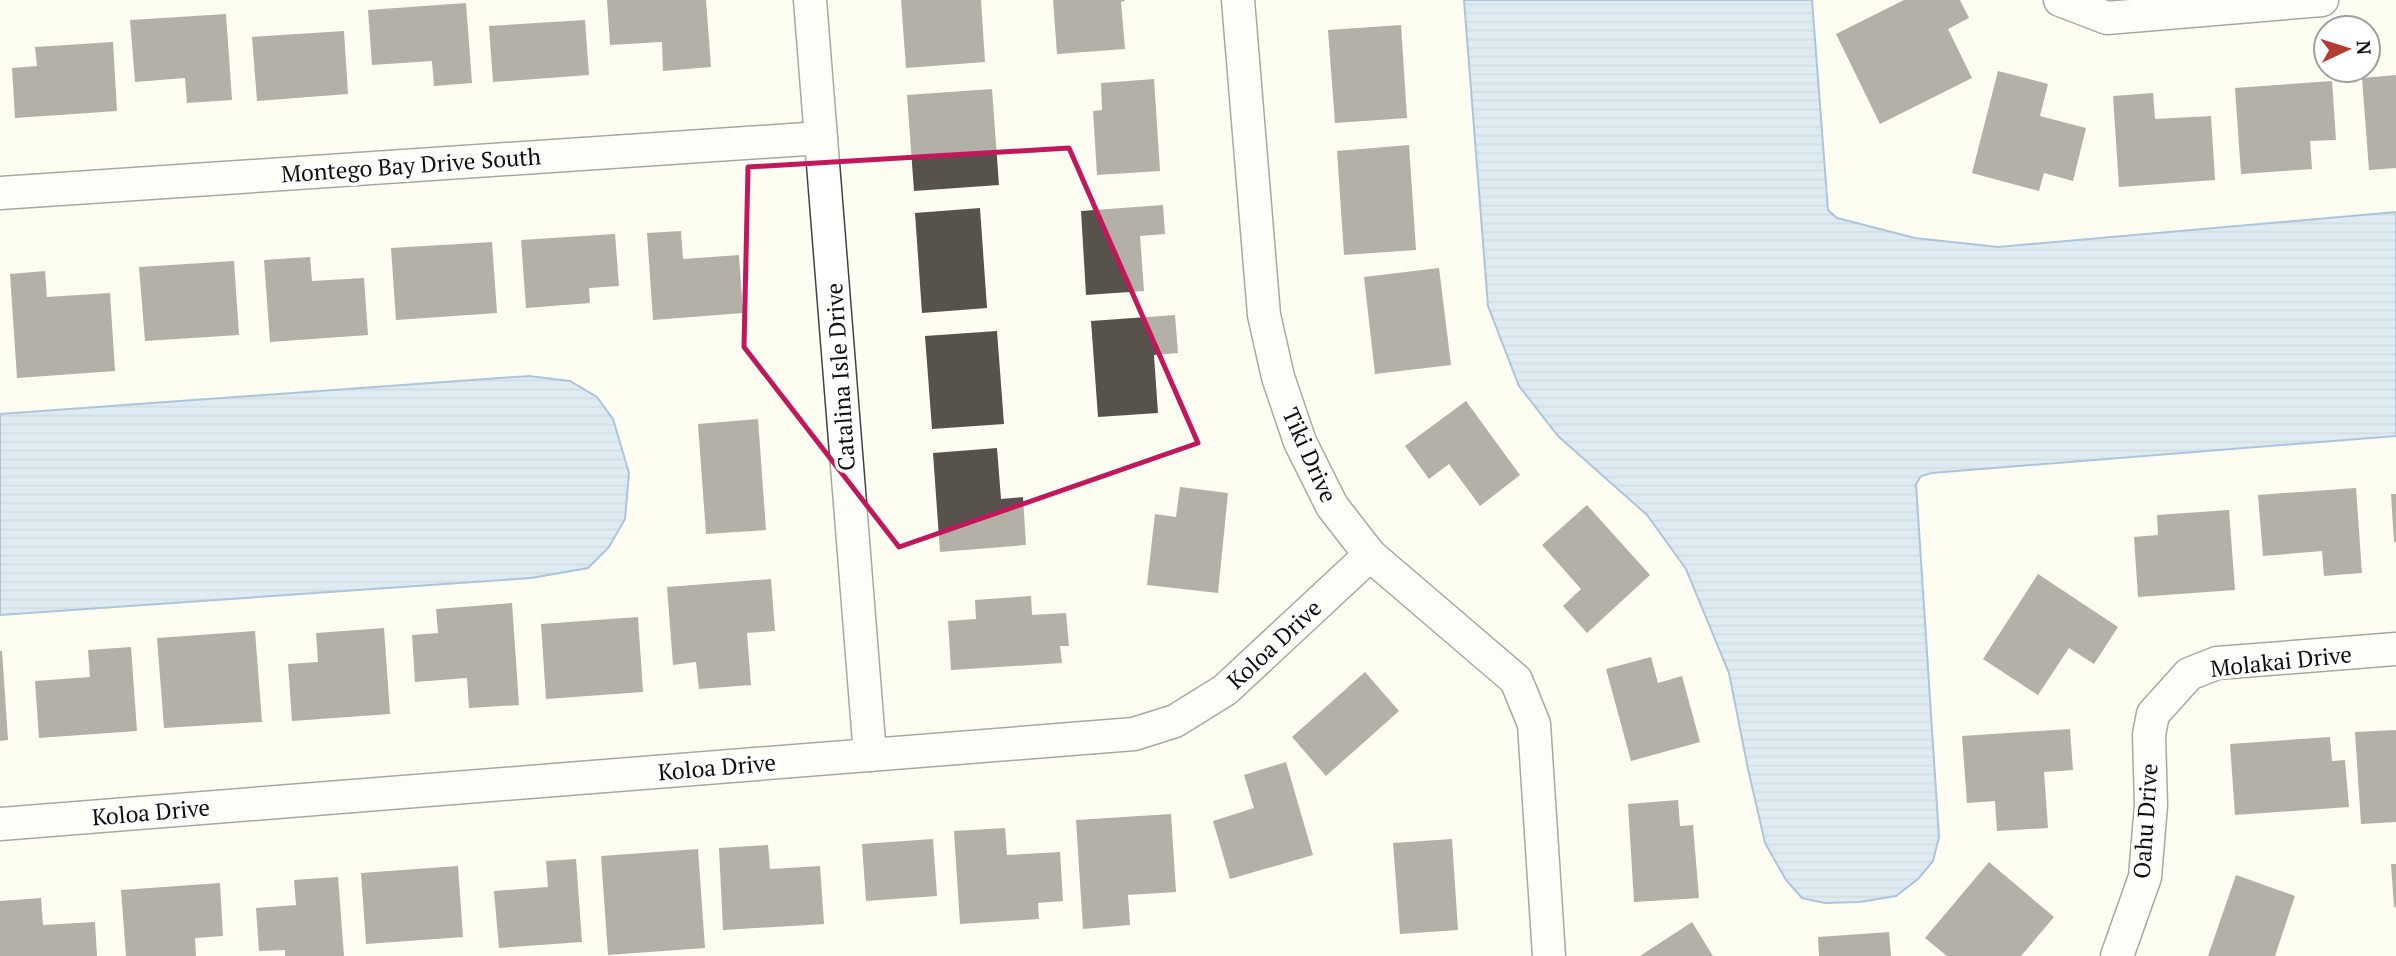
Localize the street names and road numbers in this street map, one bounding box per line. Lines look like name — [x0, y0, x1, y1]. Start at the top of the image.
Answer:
street label: Montego Bay Drive South — [280, 140, 543, 190]
street label: Catalina Isle Drive — [818, 282, 862, 472]
street label: Tiki Drive — [1275, 403, 1345, 507]
street label: Koloa Drive — [1220, 592, 1328, 696]
street label: Molakai Drive — [2209, 638, 2353, 684]
street label: Koloa Drive — [657, 746, 777, 788]
street label: Oahu Drive — [2125, 762, 2165, 880]
street label: Koloa Drive — [91, 791, 211, 833]

